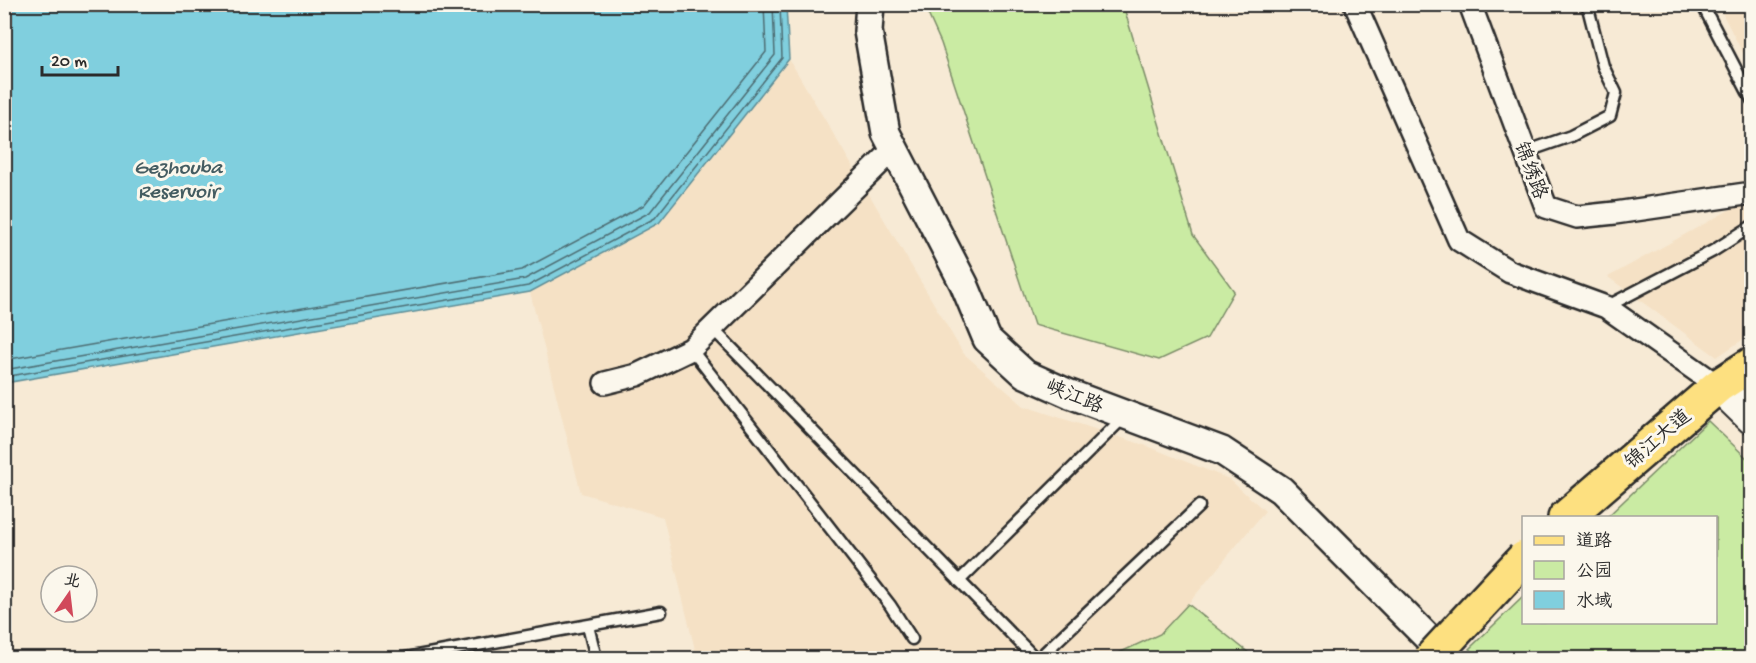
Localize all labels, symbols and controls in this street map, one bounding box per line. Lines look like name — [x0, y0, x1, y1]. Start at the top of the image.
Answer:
scale bar — [42, 39, 118, 77]
text: 20 m — [51, 52, 87, 73]
street label: 锦绣路 — [1507, 138, 1552, 204]
water label: Gezhouba Reservoir — [134, 157, 223, 206]
street label: 峡江路 — [1042, 374, 1107, 421]
street label: 锦江大道 — [1620, 404, 1697, 476]
legend — [1522, 516, 1717, 624]
text: 道路 — [1576, 531, 1612, 553]
text: 公园 — [1576, 561, 1612, 583]
north arrow — [39, 564, 99, 624]
text: 北 — [62, 571, 82, 594]
text: 水域 — [1576, 591, 1612, 613]

